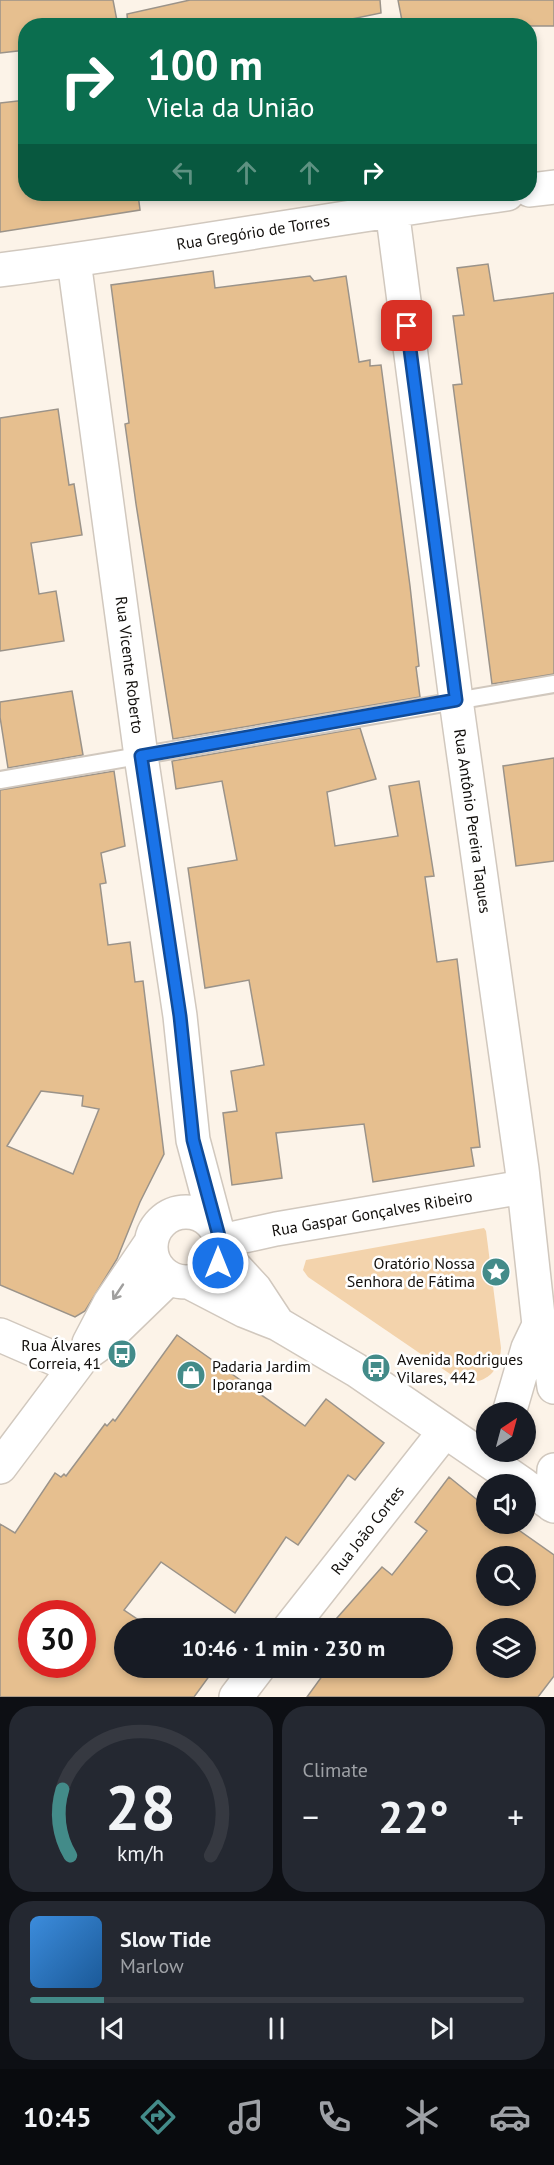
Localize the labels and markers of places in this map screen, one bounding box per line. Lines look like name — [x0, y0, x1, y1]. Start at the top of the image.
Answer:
pin — [381, 300, 432, 351]
place label: Oratório Nossa Senhora de Fátima — [347, 1253, 475, 1291]
place icon: Oratório Nossa Senhora de Fátima — [480, 1256, 512, 1288]
place label: Rua Álvares Correia, 41 — [21, 1335, 101, 1373]
bus stop icon: Rua Álvares Correia, 41 — [106, 1338, 138, 1370]
place label: Avenida Rodrigues Vilares, 442 — [396, 1349, 523, 1387]
bus stop icon: Avenida Rodrigues Vilares, 442 — [360, 1352, 392, 1384]
place label: Padaria Jardim Iporanga — [212, 1356, 311, 1394]
shop icon: Padaria Jardim Iporanga — [175, 1359, 207, 1391]

